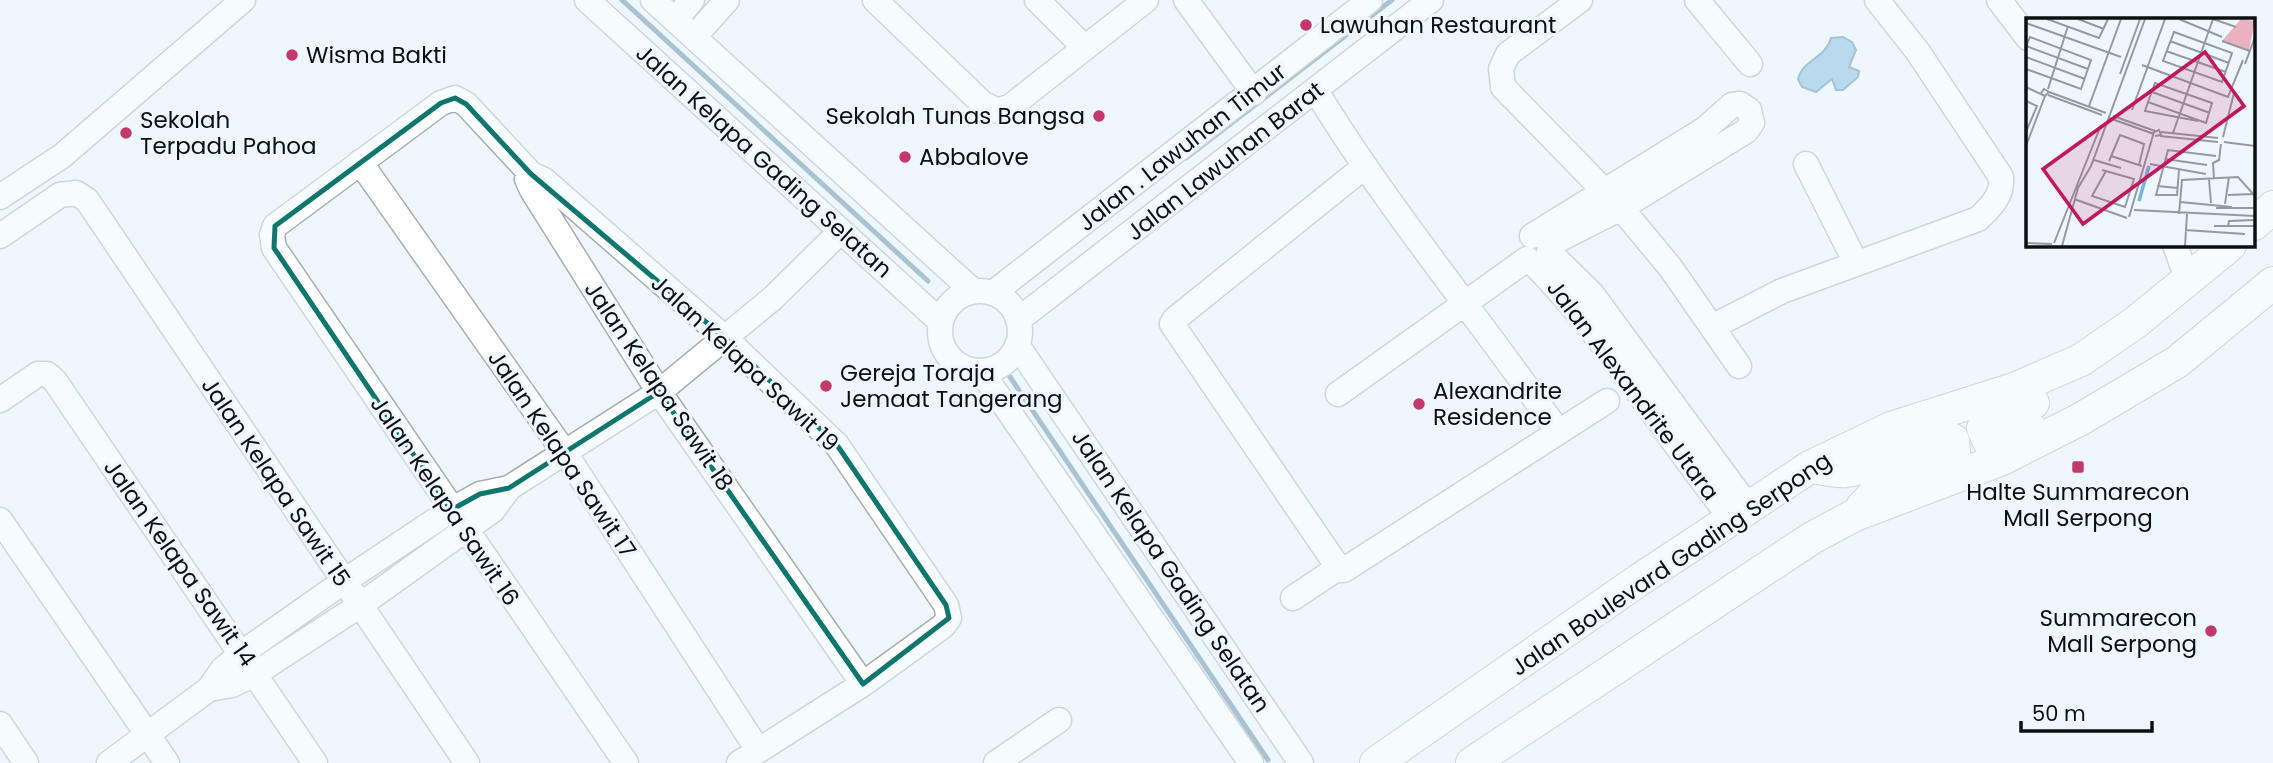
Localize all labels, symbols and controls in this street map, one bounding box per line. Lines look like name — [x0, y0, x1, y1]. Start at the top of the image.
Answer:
place label: Lawuhan Restaurant — [1320, 9, 1556, 41]
marker: Lawuhan Restaurant — [1298, 17, 1314, 33]
inset map — [2026, 18, 2256, 247]
street label: Jalan Kelapa Gading Selatan — [629, 37, 899, 285]
place label: Wisma Bakti — [306, 39, 447, 71]
marker: Wisma Bakti — [284, 47, 300, 63]
street label: Jalan . Lawuhan Timur — [1071, 56, 1293, 238]
street label: Jalan Lawuhan Barat — [1120, 74, 1330, 248]
place label: Sekolah Tunas Bangsa — [826, 100, 1085, 132]
place label: Sekolah Terpadu Pahoa — [140, 104, 317, 162]
marker: Sekolah Tunas Bangsa — [1091, 108, 1107, 124]
marker: Sekolah Terpadu Pahoa — [118, 125, 134, 141]
place label: Abbalove — [919, 141, 1029, 173]
marker: Abbalove — [897, 149, 913, 165]
street label: Jalan Kelapa Sawit 19 — [644, 267, 846, 459]
street label: Jalan Alexandrite Utara — [1539, 273, 1727, 507]
street label: Jalan Kelapa Sawit 18 — [577, 275, 741, 497]
street label: Jalan Kelapa Sawit 17 — [480, 344, 644, 564]
place label: Gereja Toraja Jemaat Tangerang — [840, 357, 1063, 415]
street label: Jalan Kelapa Sawit 15 — [194, 371, 358, 593]
place label: Alexandrite Residence — [1433, 375, 1562, 433]
marker: Gereja Toraja Jemaat Tangerang — [818, 378, 834, 394]
street label: Jalan Kelapa Sawit 16 — [363, 390, 527, 612]
marker: Alexandrite Residence — [1411, 396, 1427, 412]
street label: Jalan Kelapa Gading Selatan — [1064, 423, 1278, 719]
street label: Jalan Boulevard Gading Serpong — [1505, 445, 1837, 683]
street label: Jalan Kelapa Sawit 14 — [96, 453, 264, 673]
marker: Halte Summarecon Mall Serpong — [2070, 459, 2086, 475]
place label: Halte Summarecon Mall Serpong — [1966, 476, 2190, 534]
place label: Summarecon Mall Serpong — [2040, 602, 2197, 660]
marker: Summarecon Mall Serpong — [2203, 623, 2219, 639]
scale bar — [2021, 690, 2152, 734]
text: 50 m — [2032, 699, 2086, 728]

